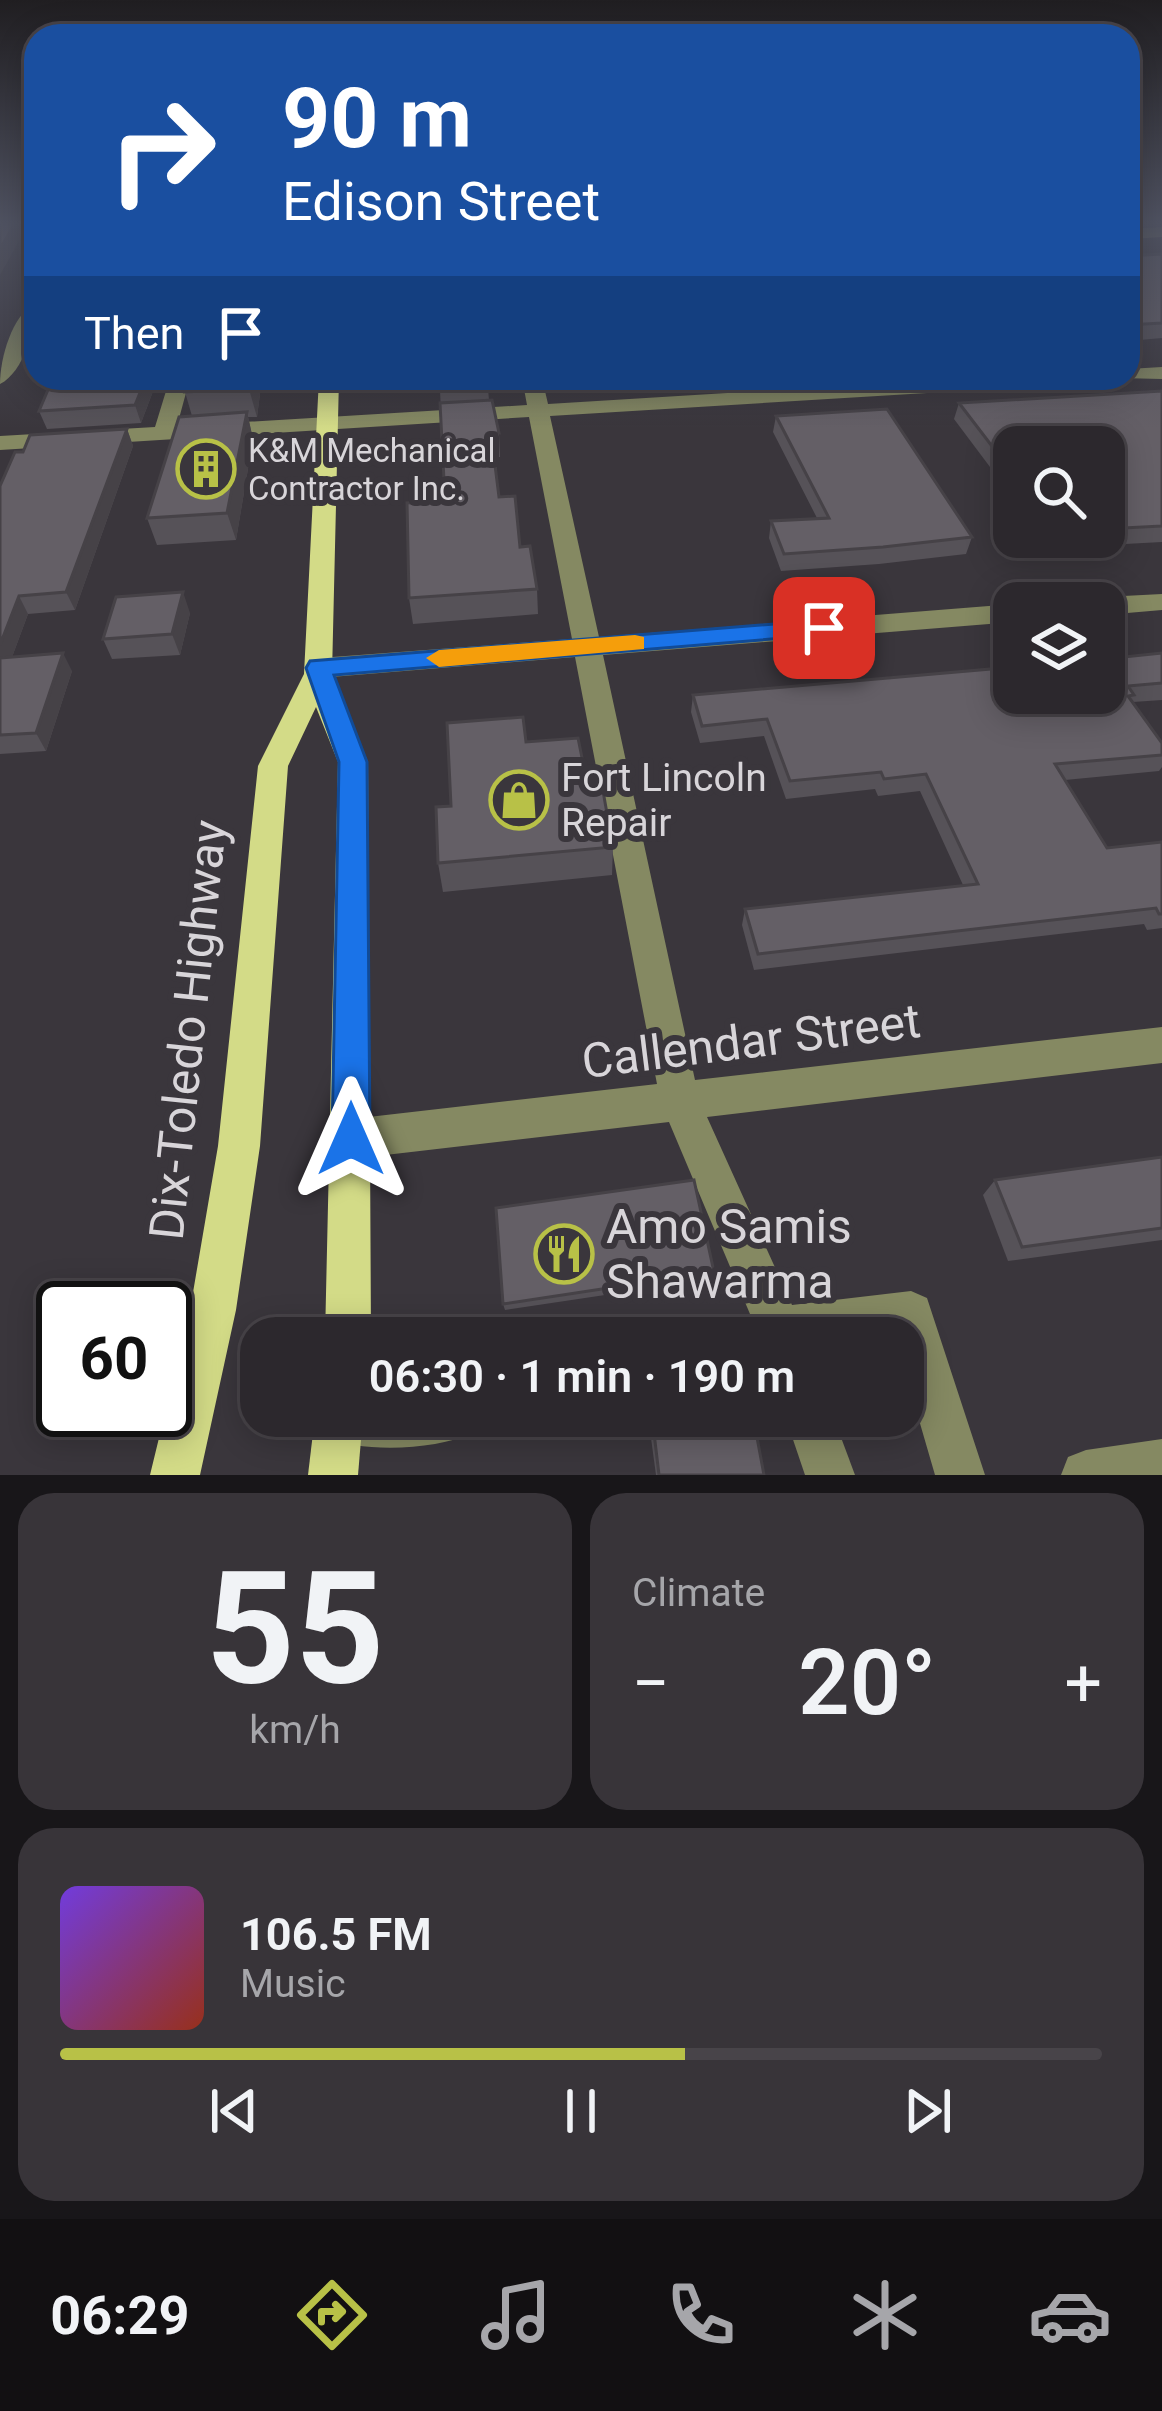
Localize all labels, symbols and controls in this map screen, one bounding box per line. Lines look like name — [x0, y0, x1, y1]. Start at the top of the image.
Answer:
text: 90 m — [282, 69, 472, 168]
icon: right — [84, 72, 240, 228]
text: Edison Street — [282, 170, 600, 233]
icon: arrive — [208, 300, 274, 366]
text: Then — [84, 307, 184, 360]
map controls — [993, 426, 1125, 714]
button: search — [993, 426, 1125, 558]
place label: K&M Mechanical Contractor Inc. — [248, 431, 495, 508]
building icon: K&M Mechanical Contractor Inc. — [175, 438, 237, 500]
pin — [773, 577, 875, 679]
button: layers — [993, 582, 1125, 714]
icon: arrive — [791, 595, 857, 661]
place label: Fort Lincoln Repair — [561, 755, 767, 846]
shop icon: Fort Lincoln Repair — [488, 769, 550, 831]
street label: Dix-Toledo Highway — [138, 817, 238, 1242]
street label: Callendar Street — [578, 992, 924, 1090]
position arrow — [288, 1076, 414, 1202]
place label: Amo Samis Shawarma — [606, 1198, 852, 1310]
restaurant icon: Amo Samis Shawarma — [533, 1223, 595, 1285]
speed limit sign: 60 — [36, 1281, 192, 1437]
text: 06:30 · 1 min · 190 m — [369, 1350, 795, 1403]
text: 55 — [205, 1537, 385, 1720]
text: Climate — [632, 1570, 765, 1616]
text: 20° — [798, 1631, 936, 1736]
text: − — [632, 1645, 670, 1722]
text: + — [1065, 1645, 1102, 1722]
text: km/h — [249, 1707, 341, 1753]
text: 106.5 FM — [240, 1908, 432, 1961]
text: Music — [240, 1961, 346, 2007]
icon: previous — [201, 2078, 267, 2144]
icon: pause — [548, 2078, 614, 2144]
icon: next — [895, 2078, 961, 2144]
icon: directions — [290, 2273, 374, 2357]
icon: music — [474, 2273, 558, 2357]
icon: phone — [659, 2273, 743, 2357]
icon: climate — [843, 2273, 927, 2357]
icon: car — [1028, 2273, 1112, 2357]
text: 06:29 — [50, 2284, 189, 2347]

